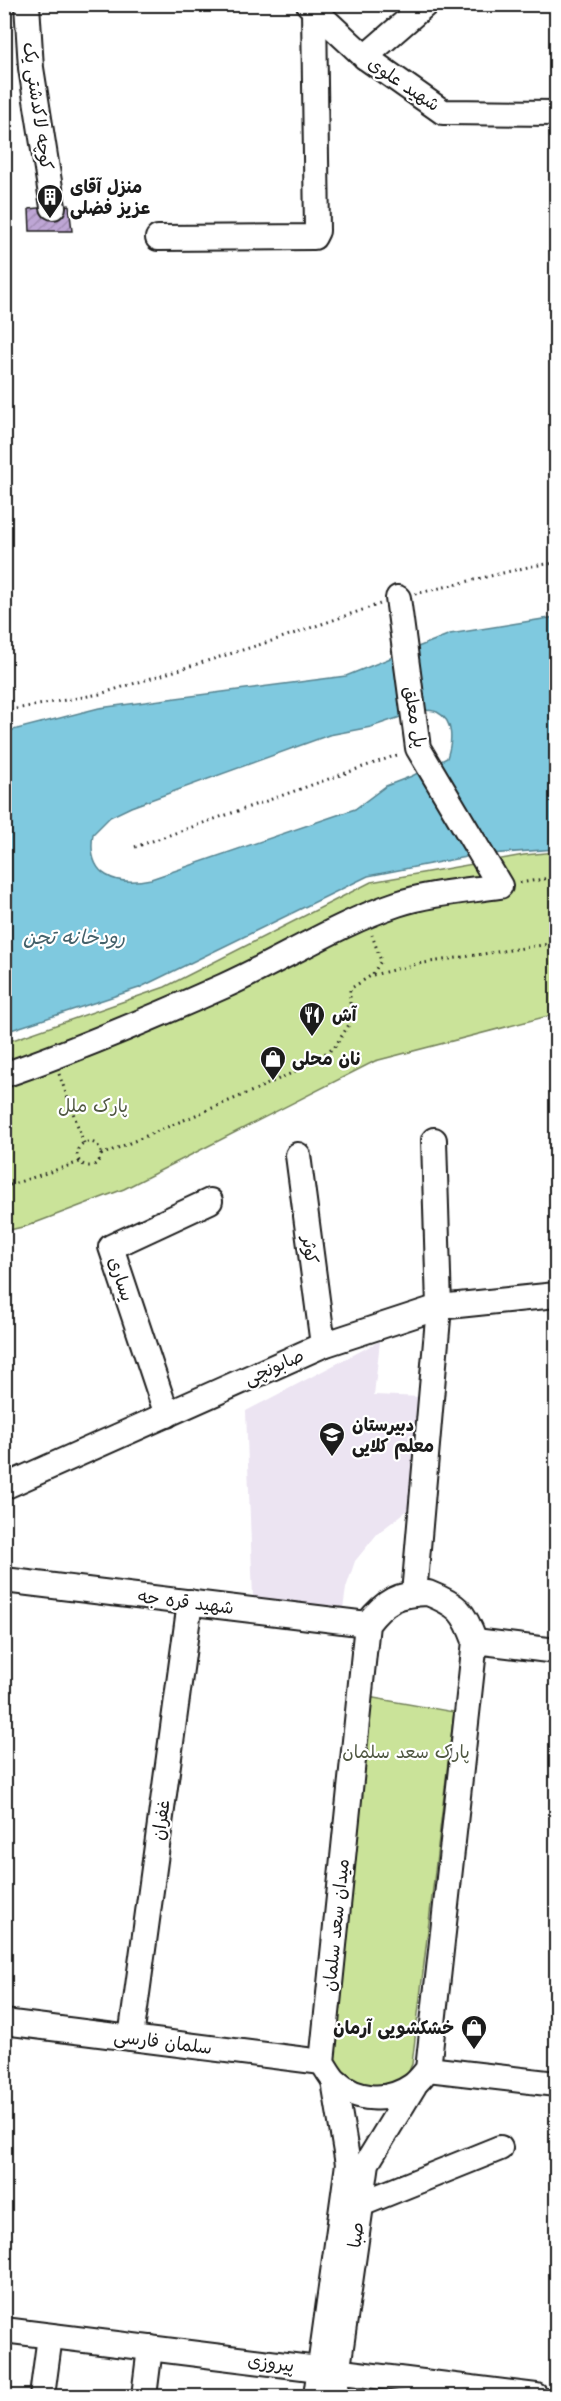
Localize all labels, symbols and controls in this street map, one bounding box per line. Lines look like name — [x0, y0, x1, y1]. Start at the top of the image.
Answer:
street label: کوچه لاکدشتی یک — [17, 40, 62, 172]
street label: شهید علوی — [363, 49, 446, 117]
place label: منزل آقای عزیز فضلی — [70, 172, 150, 220]
building icon: منزل آقای عزیز فضلی — [35, 182, 65, 220]
street label: پل معلق — [398, 684, 435, 750]
water label: رودخانه تجن — [23, 921, 126, 951]
restaurant icon: آش — [297, 1000, 327, 1038]
place label: آش — [332, 1000, 358, 1027]
shop icon: نان محلی — [258, 1044, 288, 1082]
place label: نان محلی — [292, 1044, 360, 1071]
park label: پارک ملل — [58, 1091, 128, 1118]
street label: کوثر — [296, 1232, 327, 1266]
street label: یساری — [103, 1253, 142, 1304]
street label: صابونچی — [239, 1340, 308, 1391]
place label: دبیرستان معلم کلایی — [352, 1410, 434, 1460]
school or university icon: دبیرستان معلم کلایی — [317, 1420, 347, 1458]
street label: شهید قره جه — [137, 1581, 236, 1620]
park label: پارک سعد سلمان — [342, 1737, 470, 1764]
street label: غفران — [143, 1798, 176, 1842]
street label: میدان سعد سلمان — [314, 1857, 355, 1993]
place label: خشکشویی آرمان — [333, 2013, 454, 2040]
shop icon: خشکشویی آرمان — [459, 2013, 489, 2051]
street label: سلمان فارسی — [112, 2021, 214, 2060]
street label: صبا — [339, 2220, 370, 2249]
street label: پیروزی — [246, 2345, 296, 2378]

